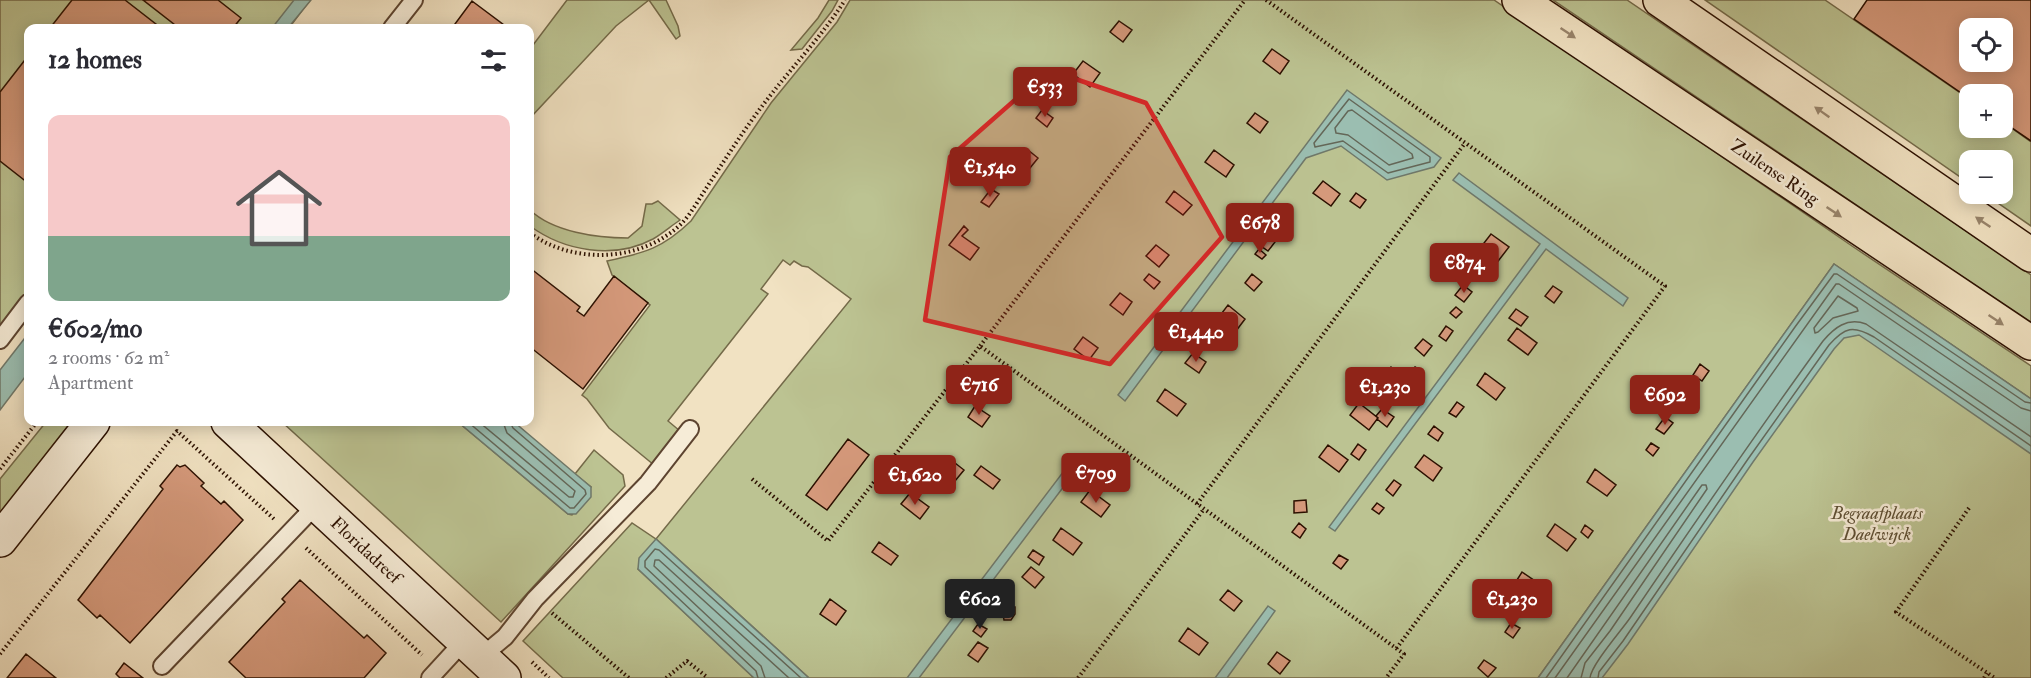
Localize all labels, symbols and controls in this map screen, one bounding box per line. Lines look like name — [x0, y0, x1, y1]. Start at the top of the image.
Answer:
map controls — [1959, 18, 2013, 204]
button: locate — [1959, 18, 2013, 72]
one-way arrow — [1560, 27, 1576, 38]
text: 12 homes — [48, 44, 142, 76]
icon: filters — [477, 44, 510, 77]
pin: €533 — [1009, 67, 1081, 118]
text: €533 — [1027, 74, 1063, 99]
button: + — [1959, 84, 2013, 138]
one-way arrow — [1814, 106, 1830, 118]
street label: Zuilense Ring — [1726, 134, 1824, 211]
pin: €1,540 — [941, 147, 1039, 198]
button: − — [1959, 150, 2013, 204]
icon: home — [225, 154, 333, 262]
text: €1,540 — [964, 154, 1016, 179]
pin: €678 — [1224, 203, 1296, 254]
one-way arrow — [1826, 206, 1843, 217]
text: €678 — [1240, 210, 1280, 235]
one-way arrow — [1975, 216, 1991, 228]
pin: €874 — [1428, 243, 1500, 294]
text: €874 — [1444, 250, 1484, 275]
pin: €1,440 — [1147, 312, 1245, 363]
text: €602/mo — [48, 313, 142, 345]
one-way arrow — [1988, 314, 2004, 326]
text: €1,440 — [1168, 319, 1224, 344]
text: 2 rooms · 62 m² — [48, 345, 169, 370]
pin: €716 — [943, 365, 1015, 416]
pin: €1,230 — [1336, 367, 1434, 418]
text: Apartment — [48, 370, 133, 395]
text: €716 — [960, 372, 998, 397]
text: €1,230 — [1359, 374, 1411, 399]
pin: €692 — [1629, 375, 1701, 426]
text: €692 — [1644, 382, 1686, 407]
pin: €709 — [1060, 453, 1132, 504]
pin: €1,620 — [866, 455, 964, 506]
text: €709 — [1075, 460, 1117, 485]
text: €1,620 — [888, 462, 942, 487]
park label: Begraafplaats Daelwijck — [1830, 502, 1924, 546]
street label: Floridadreef — [325, 512, 408, 591]
pin: €602 — [944, 579, 1016, 630]
pin: €1,230 — [1463, 579, 1561, 630]
text: €602 — [959, 586, 1001, 611]
text: €1,230 — [1486, 586, 1538, 611]

